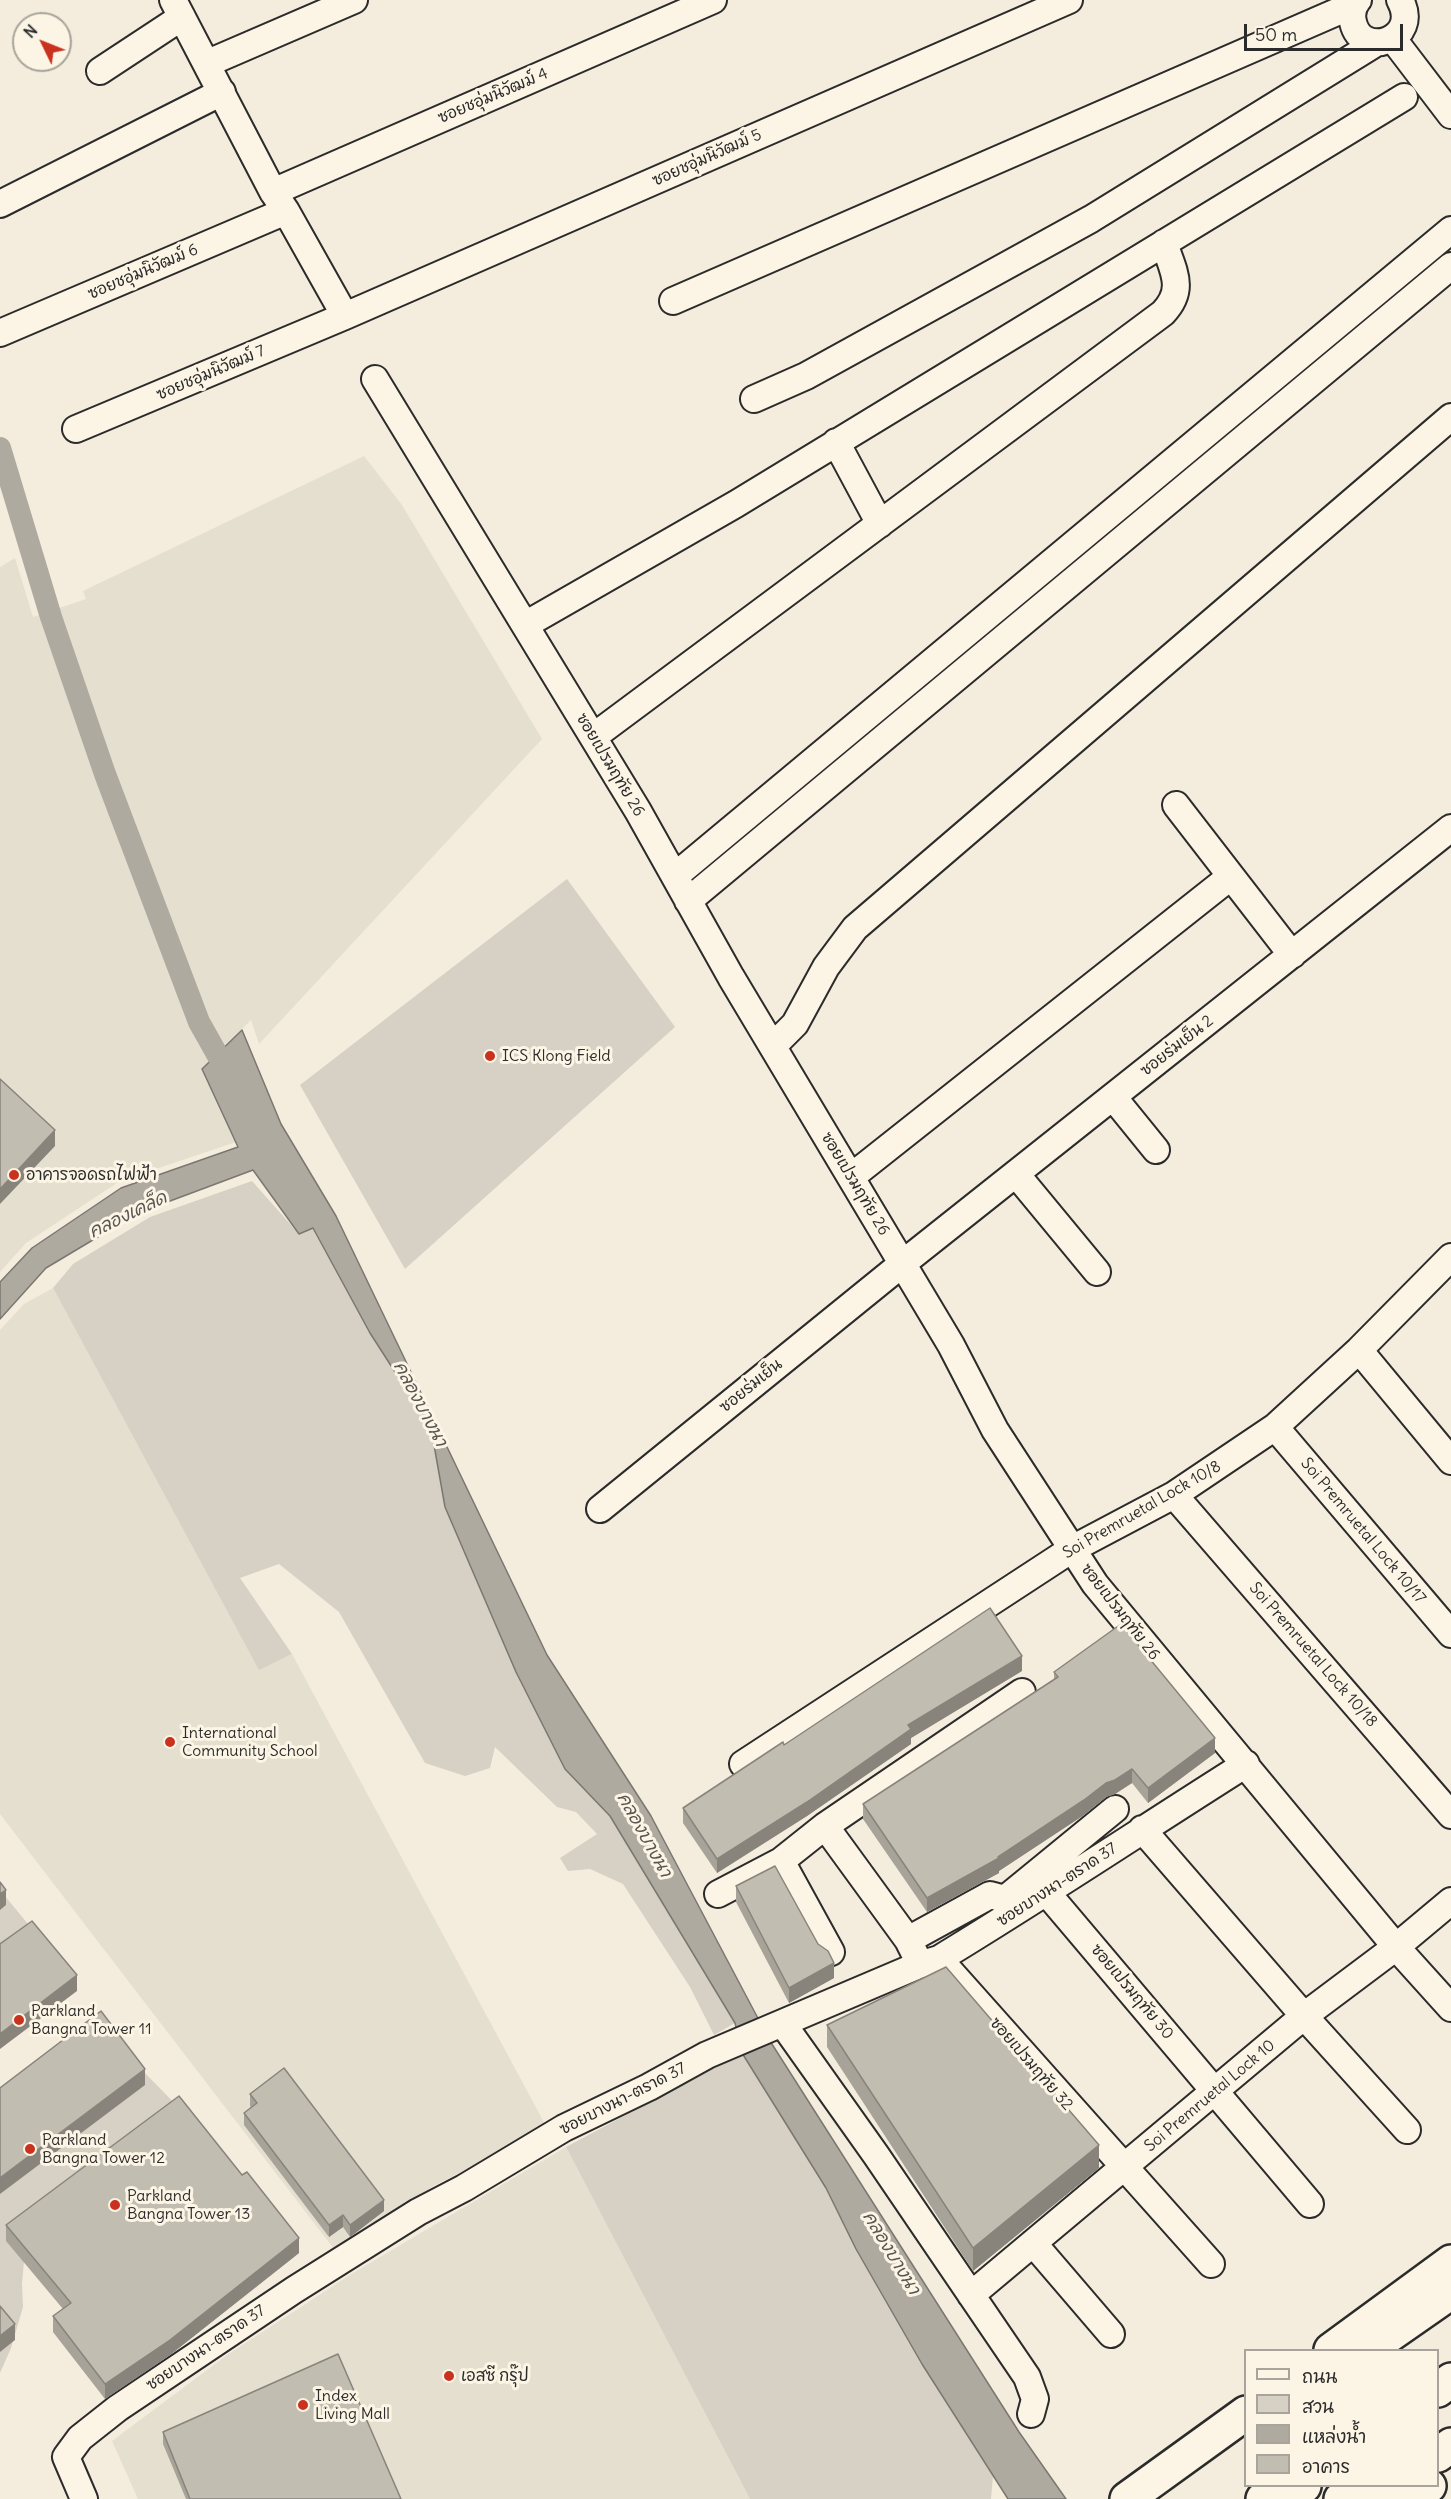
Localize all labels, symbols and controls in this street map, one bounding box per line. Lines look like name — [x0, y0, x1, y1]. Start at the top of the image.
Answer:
north arrow — [12, 12, 72, 72]
scale bar — [1247, 12, 1406, 50]
text: N — [19, 20, 41, 42]
text: 50 m — [1255, 23, 1297, 46]
street label: ซอยชอุ่มนิวัฒม์ 4 — [435, 64, 551, 128]
street label: ซอยชอุ่มนิวัฒม์ 5 — [649, 125, 765, 191]
street label: ซอยชอุ่มนิวัฒม์ 6 — [85, 240, 201, 304]
street label: ซอยชอุ่มนิวัฒม์ 7 — [154, 341, 268, 405]
street label: ซอยเปรมฤทัย 26 — [572, 710, 648, 820]
street label: ซอยร่มเย็น 2 — [1137, 1012, 1217, 1080]
place label: ICS Klong Field — [502, 1046, 611, 1066]
marker: ICS Klong Field — [483, 1049, 497, 1063]
street label: ซอยเปรมฤทัย 26 — [817, 1129, 893, 1239]
place label: อาคารจอดรถไฟฟ้า — [26, 1165, 157, 1185]
marker: อาคารจอดรถไฟฟ้า — [7, 1168, 21, 1182]
water label: คลองเคล็ด — [86, 1187, 170, 1243]
street label: ซอยร่มเย็น — [716, 1355, 786, 1417]
water label: คลองบางนา — [389, 1358, 451, 1450]
street label: Soi Premruetal Lock 10/17 — [1296, 1454, 1430, 1608]
street label: Soi Premruetal Lock 10/8 — [1060, 1457, 1224, 1563]
street label: ซอยเปรมฤทัย 26 — [1076, 1560, 1164, 1664]
street label: Soi Premruetal Lock 10/18 — [1245, 1579, 1381, 1731]
place label: International Community School — [182, 1723, 318, 1761]
marker: International Community School — [163, 1735, 177, 1749]
water label: คลองบางนา — [612, 1789, 676, 1881]
street label: ซอยบางนา-ตราด 37 — [993, 1839, 1121, 1931]
street label: ซอยเปรมฤทัย 30 — [1087, 1940, 1177, 2044]
place label: Parkland Bangna Tower 11 — [31, 2001, 152, 2039]
marker: Parkland Bangna Tower 11 — [12, 2013, 26, 2027]
street label: ซอยเปรมฤทัย 32 — [985, 2014, 1077, 2114]
street label: Soi Premruetal Lock 10 — [1141, 2036, 1279, 2156]
street label: ซอยบางนา-ตราด 37 — [557, 2059, 689, 2139]
place label: Parkland Bangna Tower 12 — [42, 2130, 165, 2168]
marker: Parkland Bangna Tower 12 — [23, 2142, 37, 2156]
place label: Parkland Bangna Tower 13 — [127, 2186, 250, 2224]
marker: Parkland Bangna Tower 13 — [108, 2198, 122, 2212]
water label: คลองบางนา — [858, 2207, 924, 2299]
street label: ซอยบางนา-ตราด 37 — [143, 2301, 269, 2395]
legend — [1244, 2349, 1439, 2487]
text: ถนน — [1302, 2365, 1337, 2388]
place label: เอสซี กรุ๊ป — [461, 2366, 529, 2386]
marker: เอสซี กรุ๊ป — [442, 2369, 456, 2383]
place label: Index Living Mall — [315, 2386, 390, 2424]
text: สวน — [1302, 2395, 1334, 2418]
marker: Index Living Mall — [296, 2398, 310, 2412]
text: แหล่งน้ำ — [1302, 2425, 1366, 2448]
text: อาคาร — [1302, 2455, 1350, 2478]

